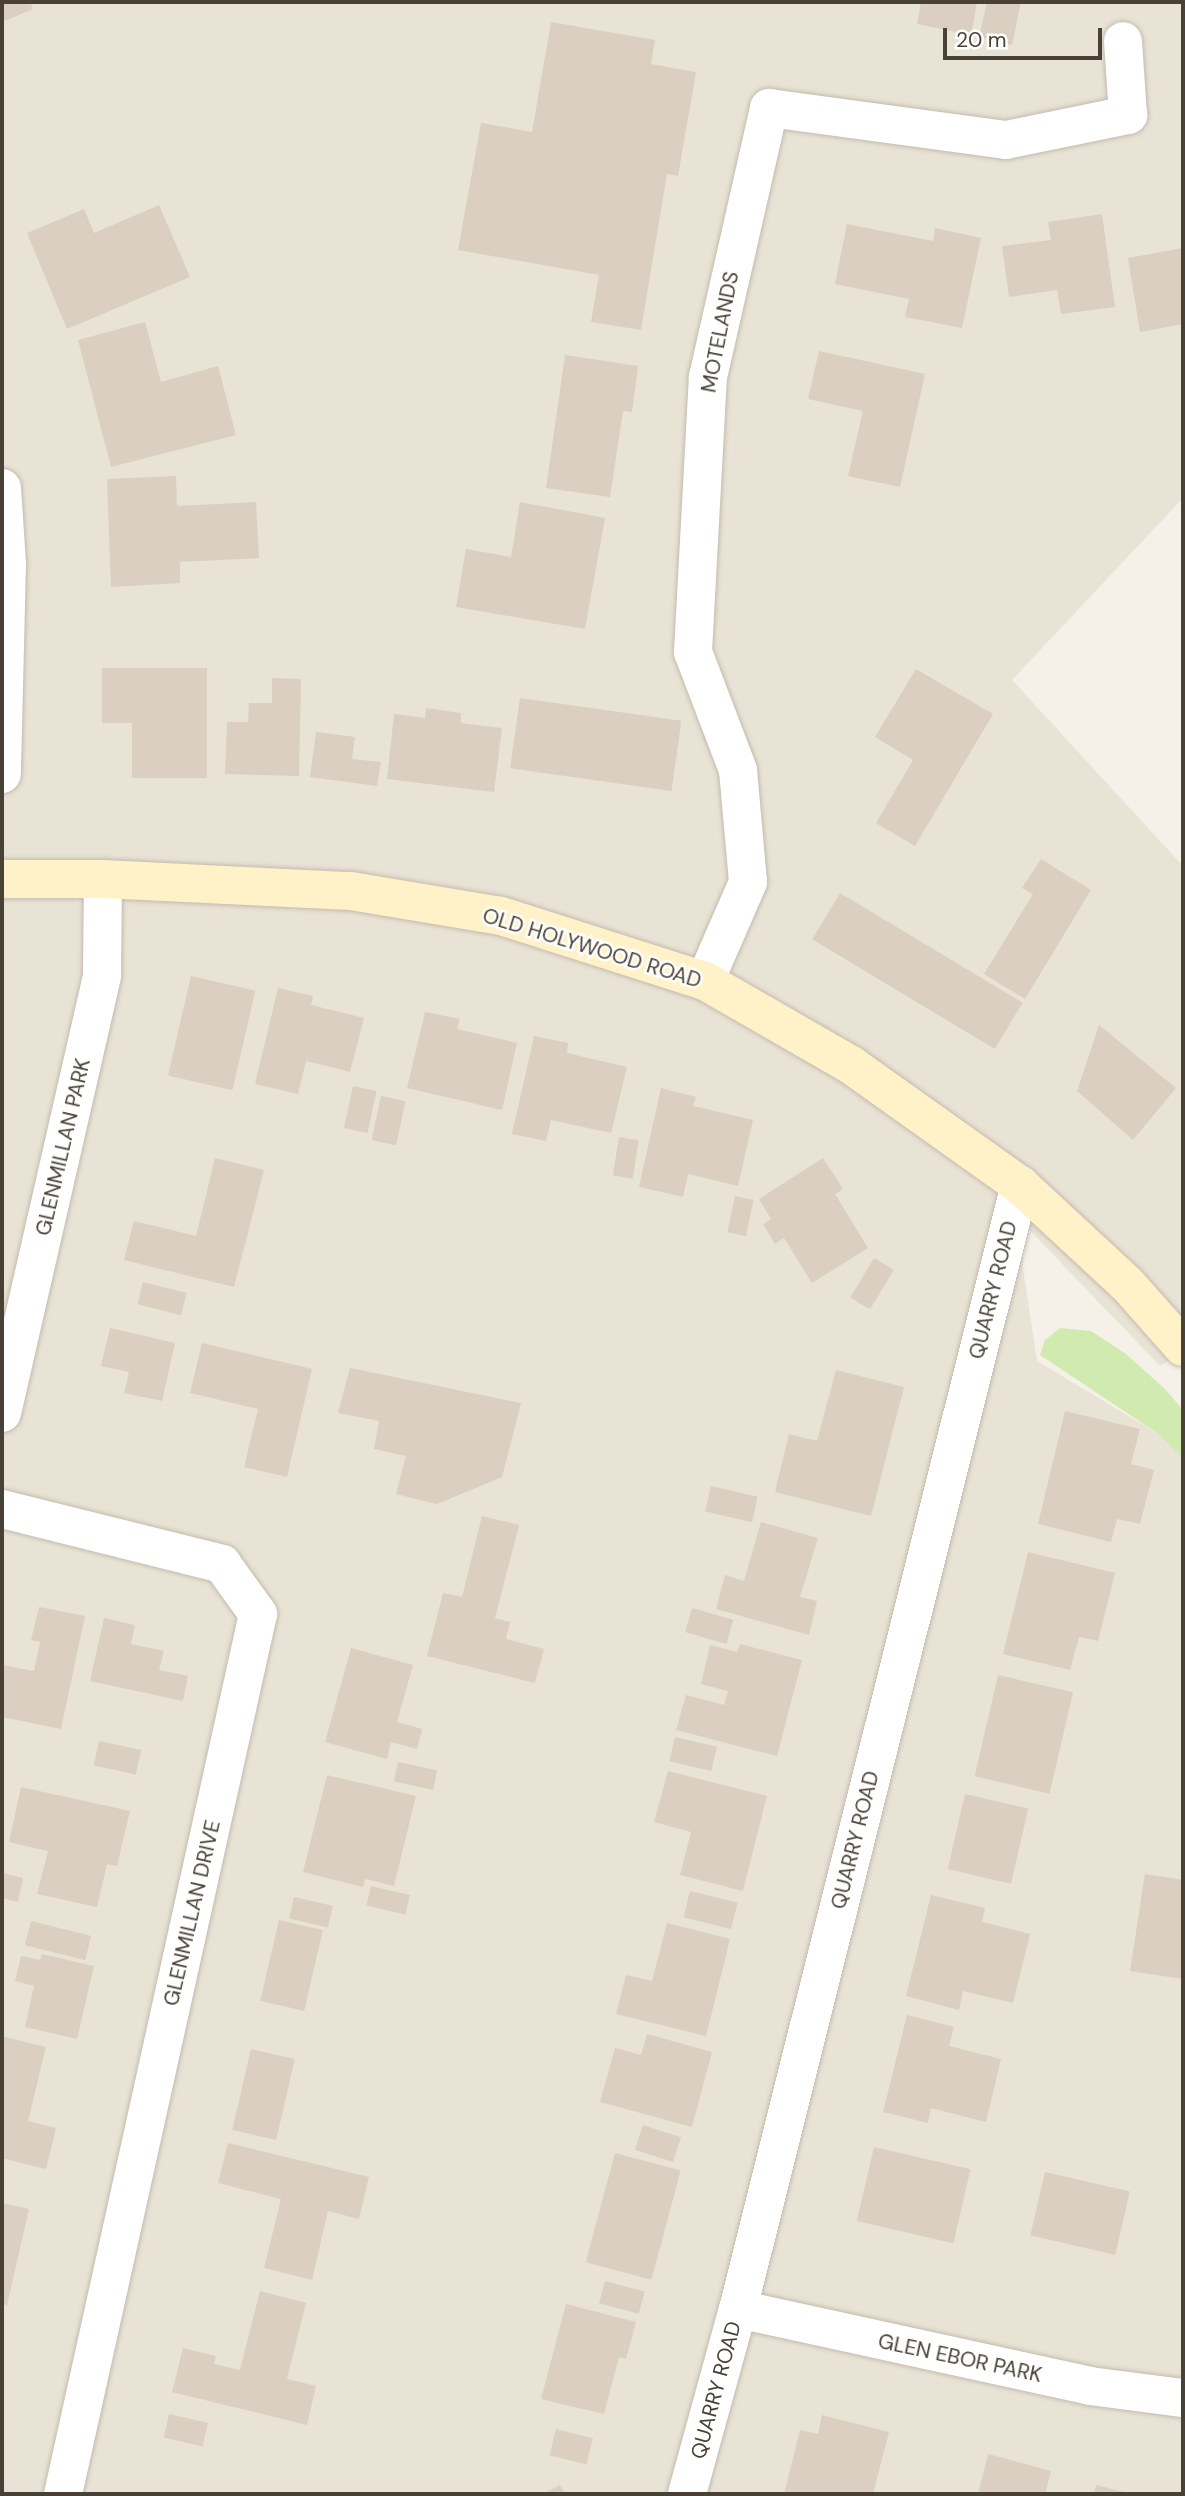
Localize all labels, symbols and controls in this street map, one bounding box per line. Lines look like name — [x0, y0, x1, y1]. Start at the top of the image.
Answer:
scale bar — [947, 14, 1106, 58]
text: 20 m — [956, 26, 1007, 54]
street label: MOTELANDS — [696, 269, 744, 395]
street label: OLD HOLYWOOD ROAD — [480, 903, 704, 993]
street label: GLENMILLAN PARK — [30, 1056, 96, 1238]
street label: QUARRY ROAD — [964, 1218, 1022, 1362]
street label: QUARRY ROAD — [826, 1768, 884, 1912]
street label: GLENMILLAN DRIVE — [158, 1818, 226, 2008]
street label: QUARRY ROAD — [686, 2318, 746, 2462]
street label: GLEN EBOR PARK — [876, 2328, 1044, 2388]

